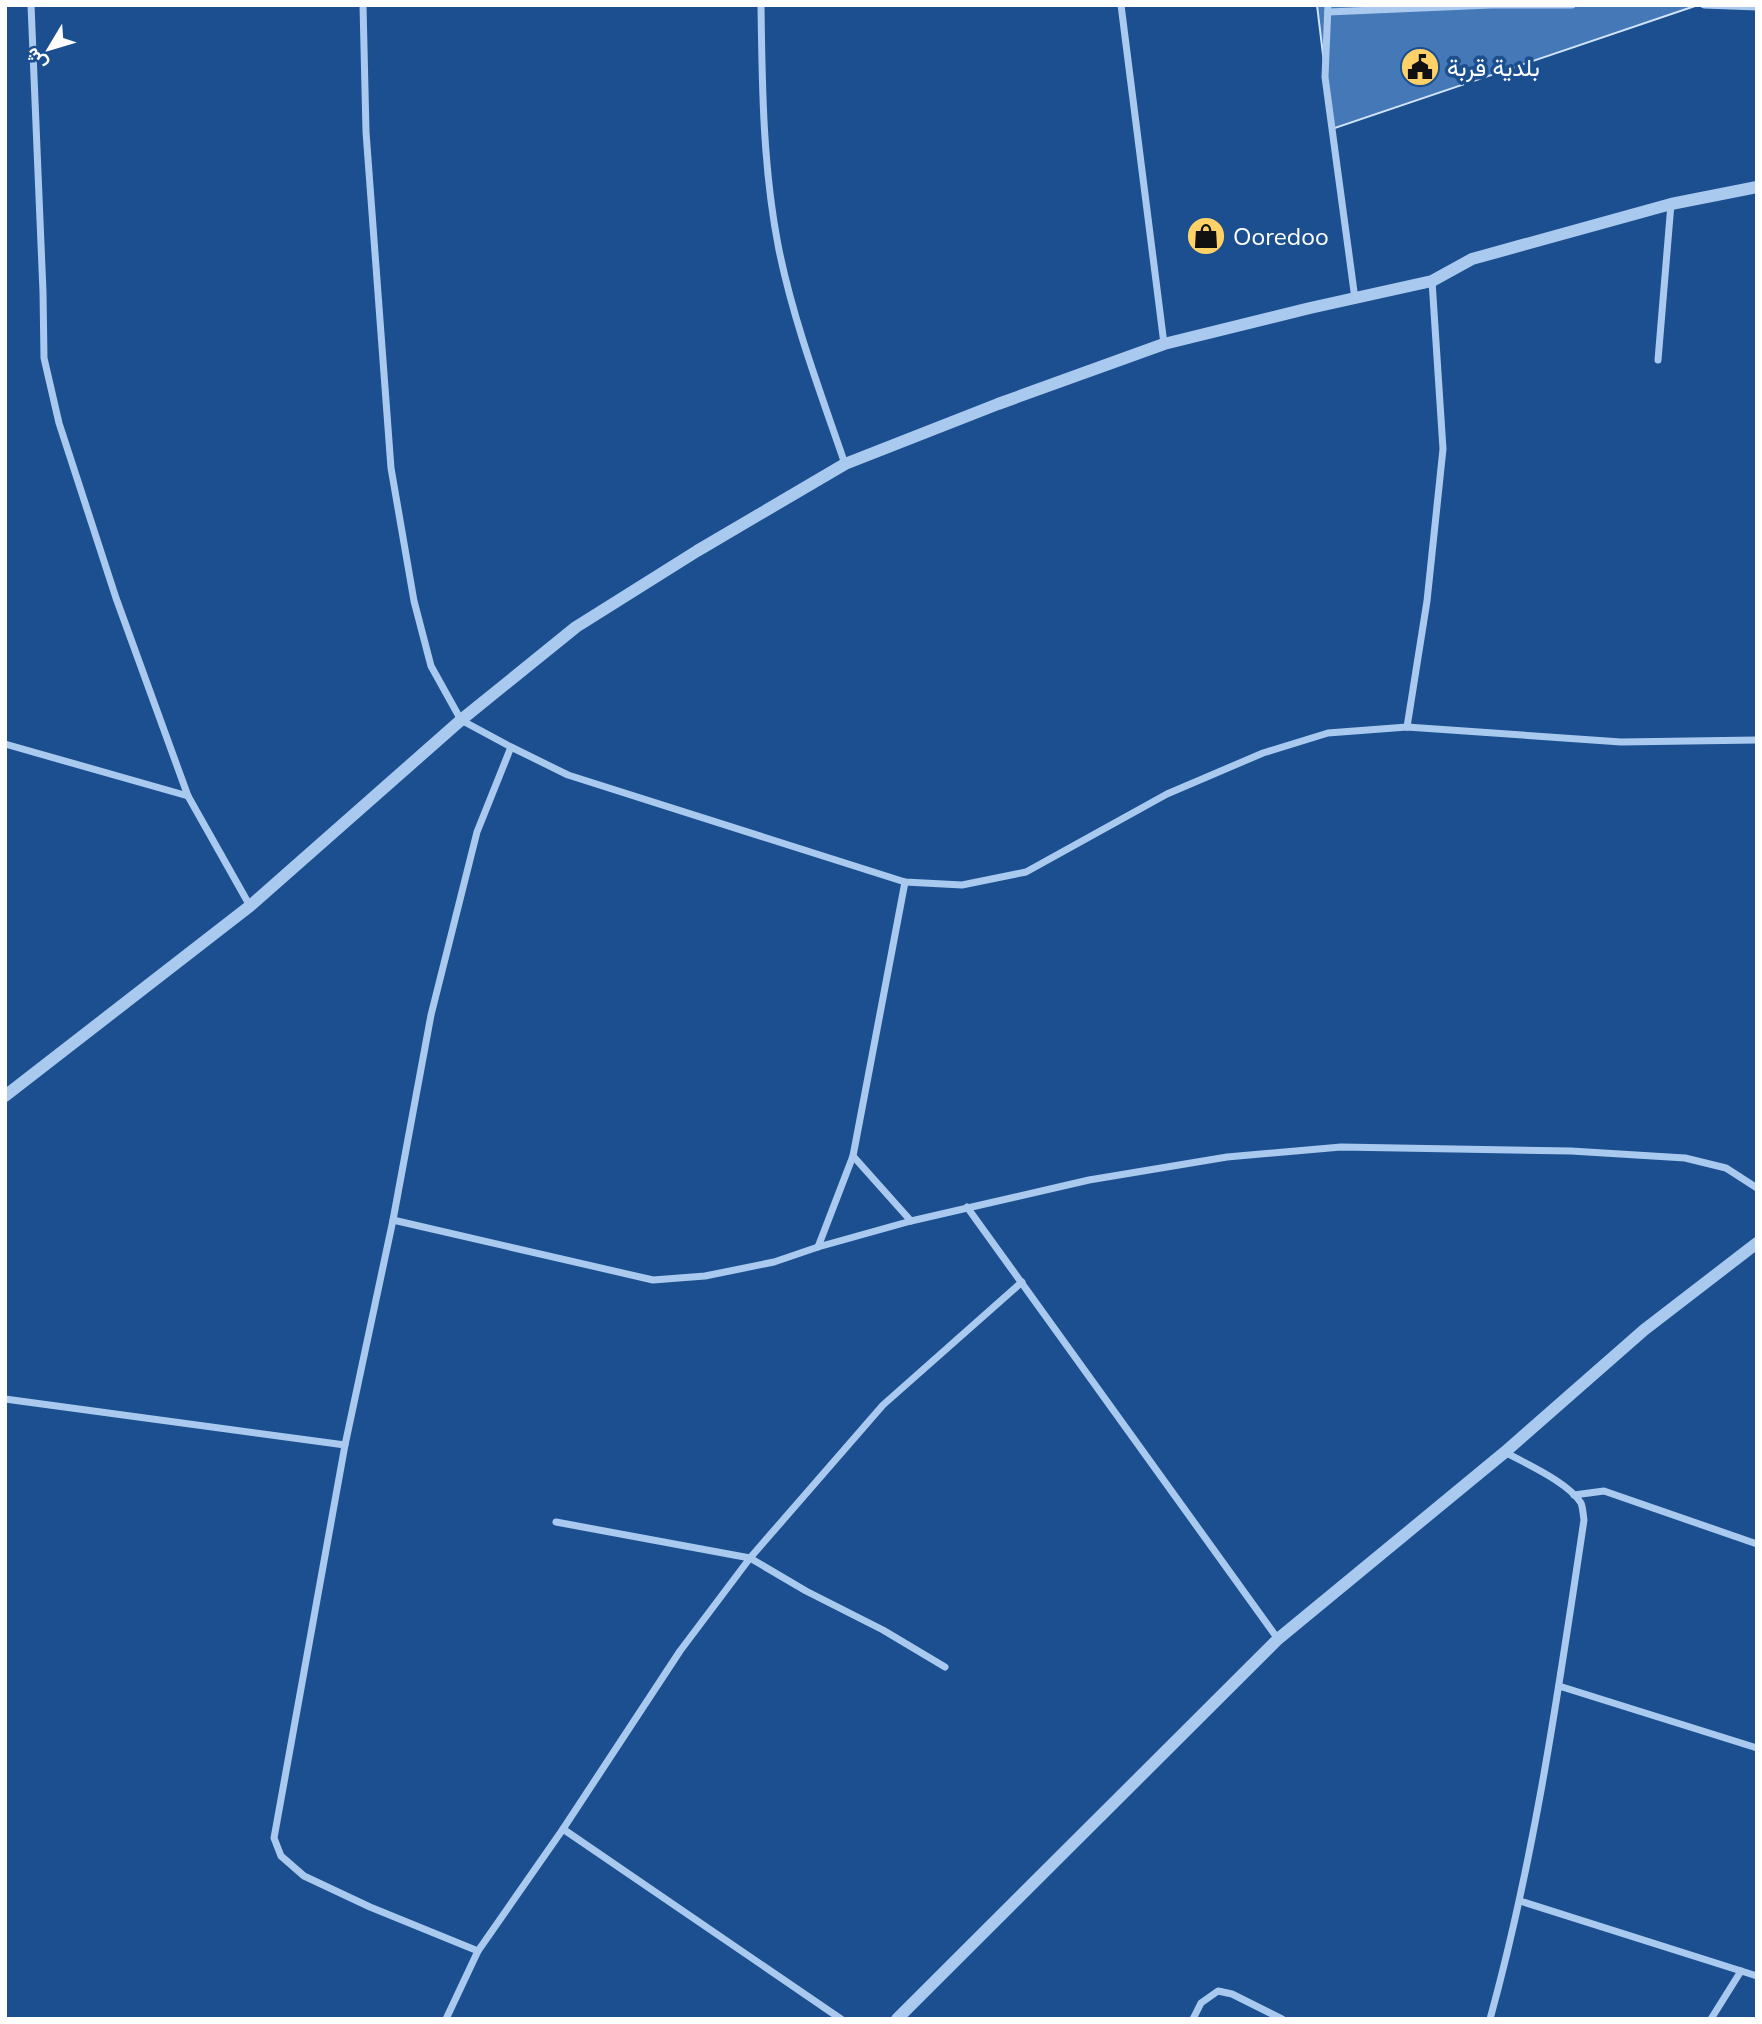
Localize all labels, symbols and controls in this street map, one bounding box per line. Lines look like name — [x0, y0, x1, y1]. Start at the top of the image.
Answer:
north arrow — [14, 14, 84, 84]
text: ش — [19, 43, 52, 76]
public building icon: بلدية قربة — [1399, 46, 1441, 88]
place label: بلدية قربة — [1447, 52, 1540, 83]
shop icon: Ooredoo — [1185, 215, 1227, 257]
place label: Ooredoo — [1233, 221, 1329, 251]

